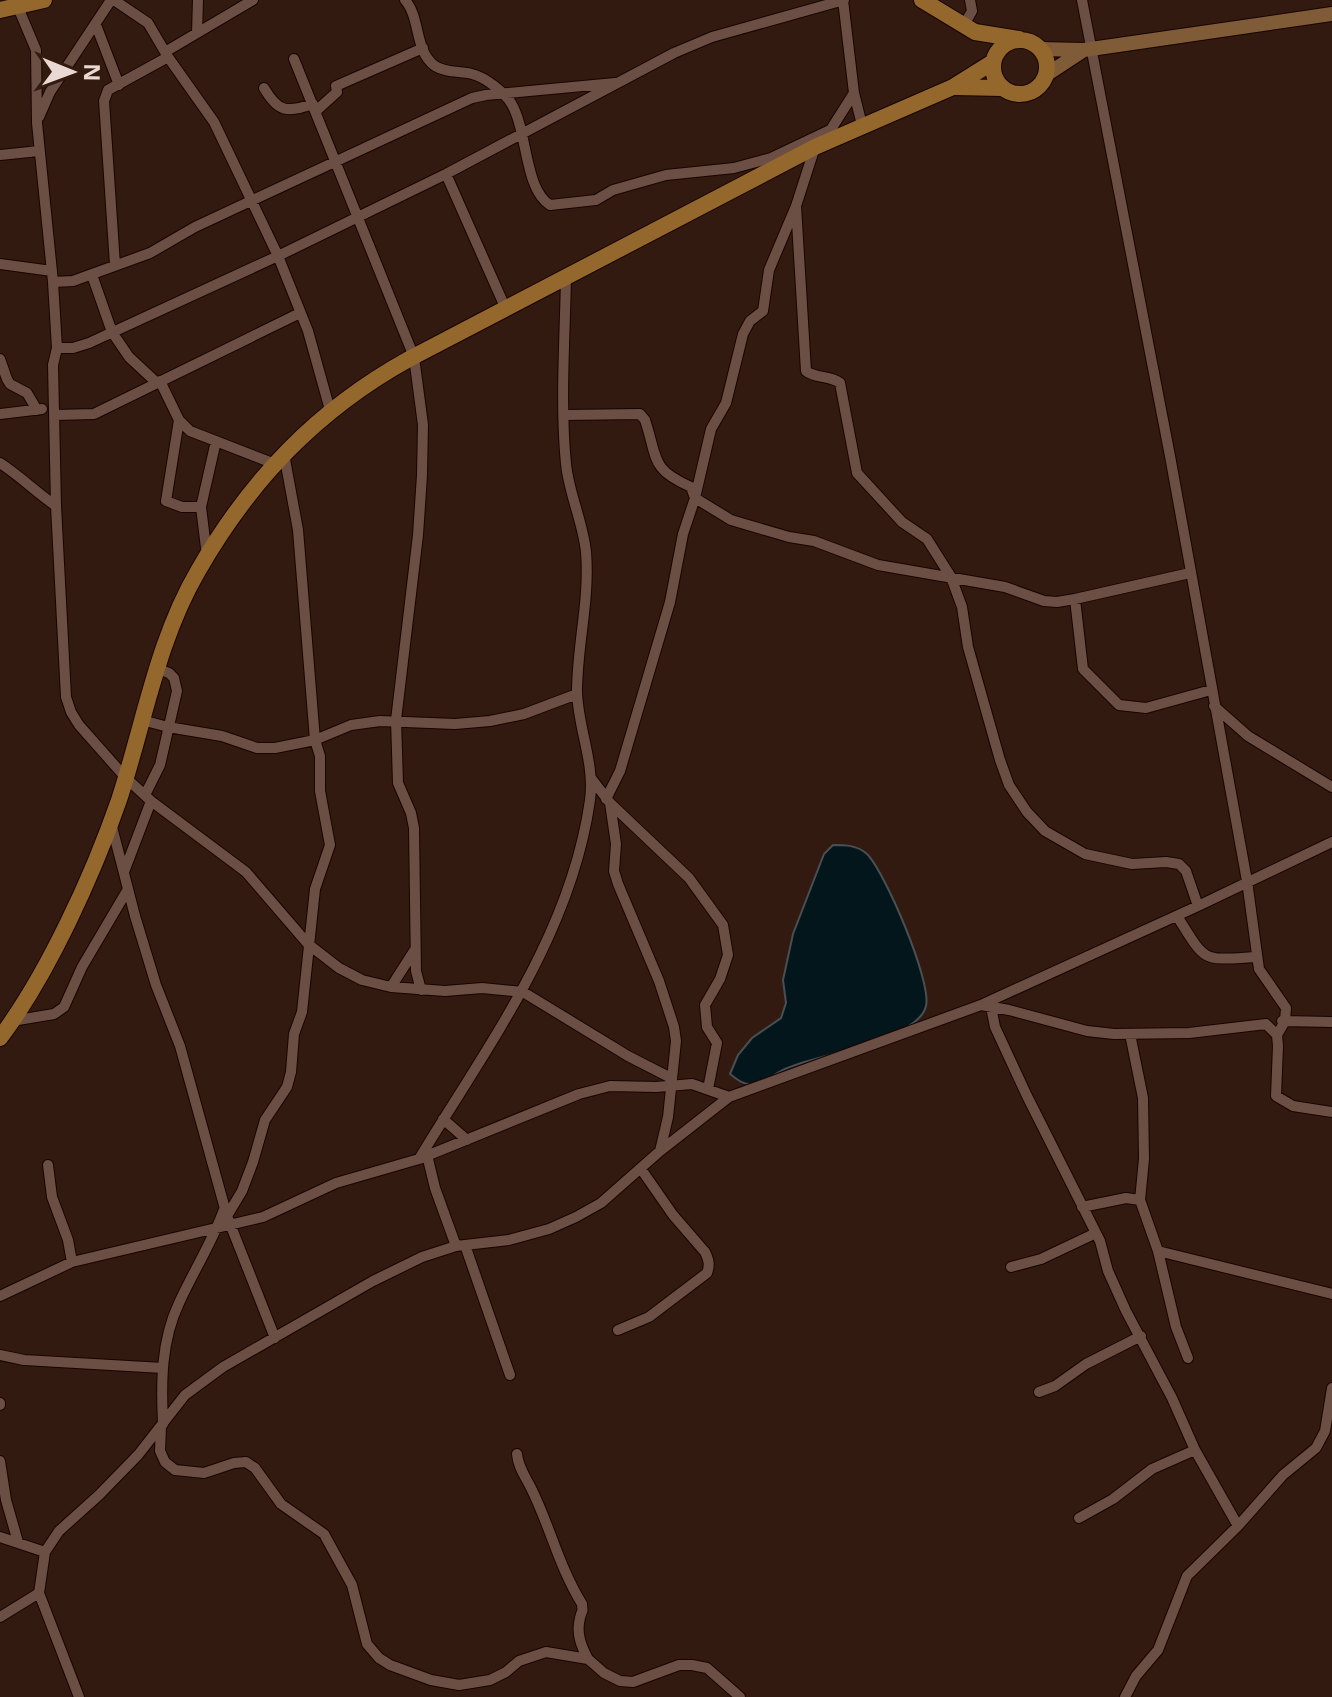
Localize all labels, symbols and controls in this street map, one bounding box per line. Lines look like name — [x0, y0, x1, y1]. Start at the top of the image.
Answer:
north arrow — [32, 32, 112, 112]
text: N — [78, 63, 108, 82]

